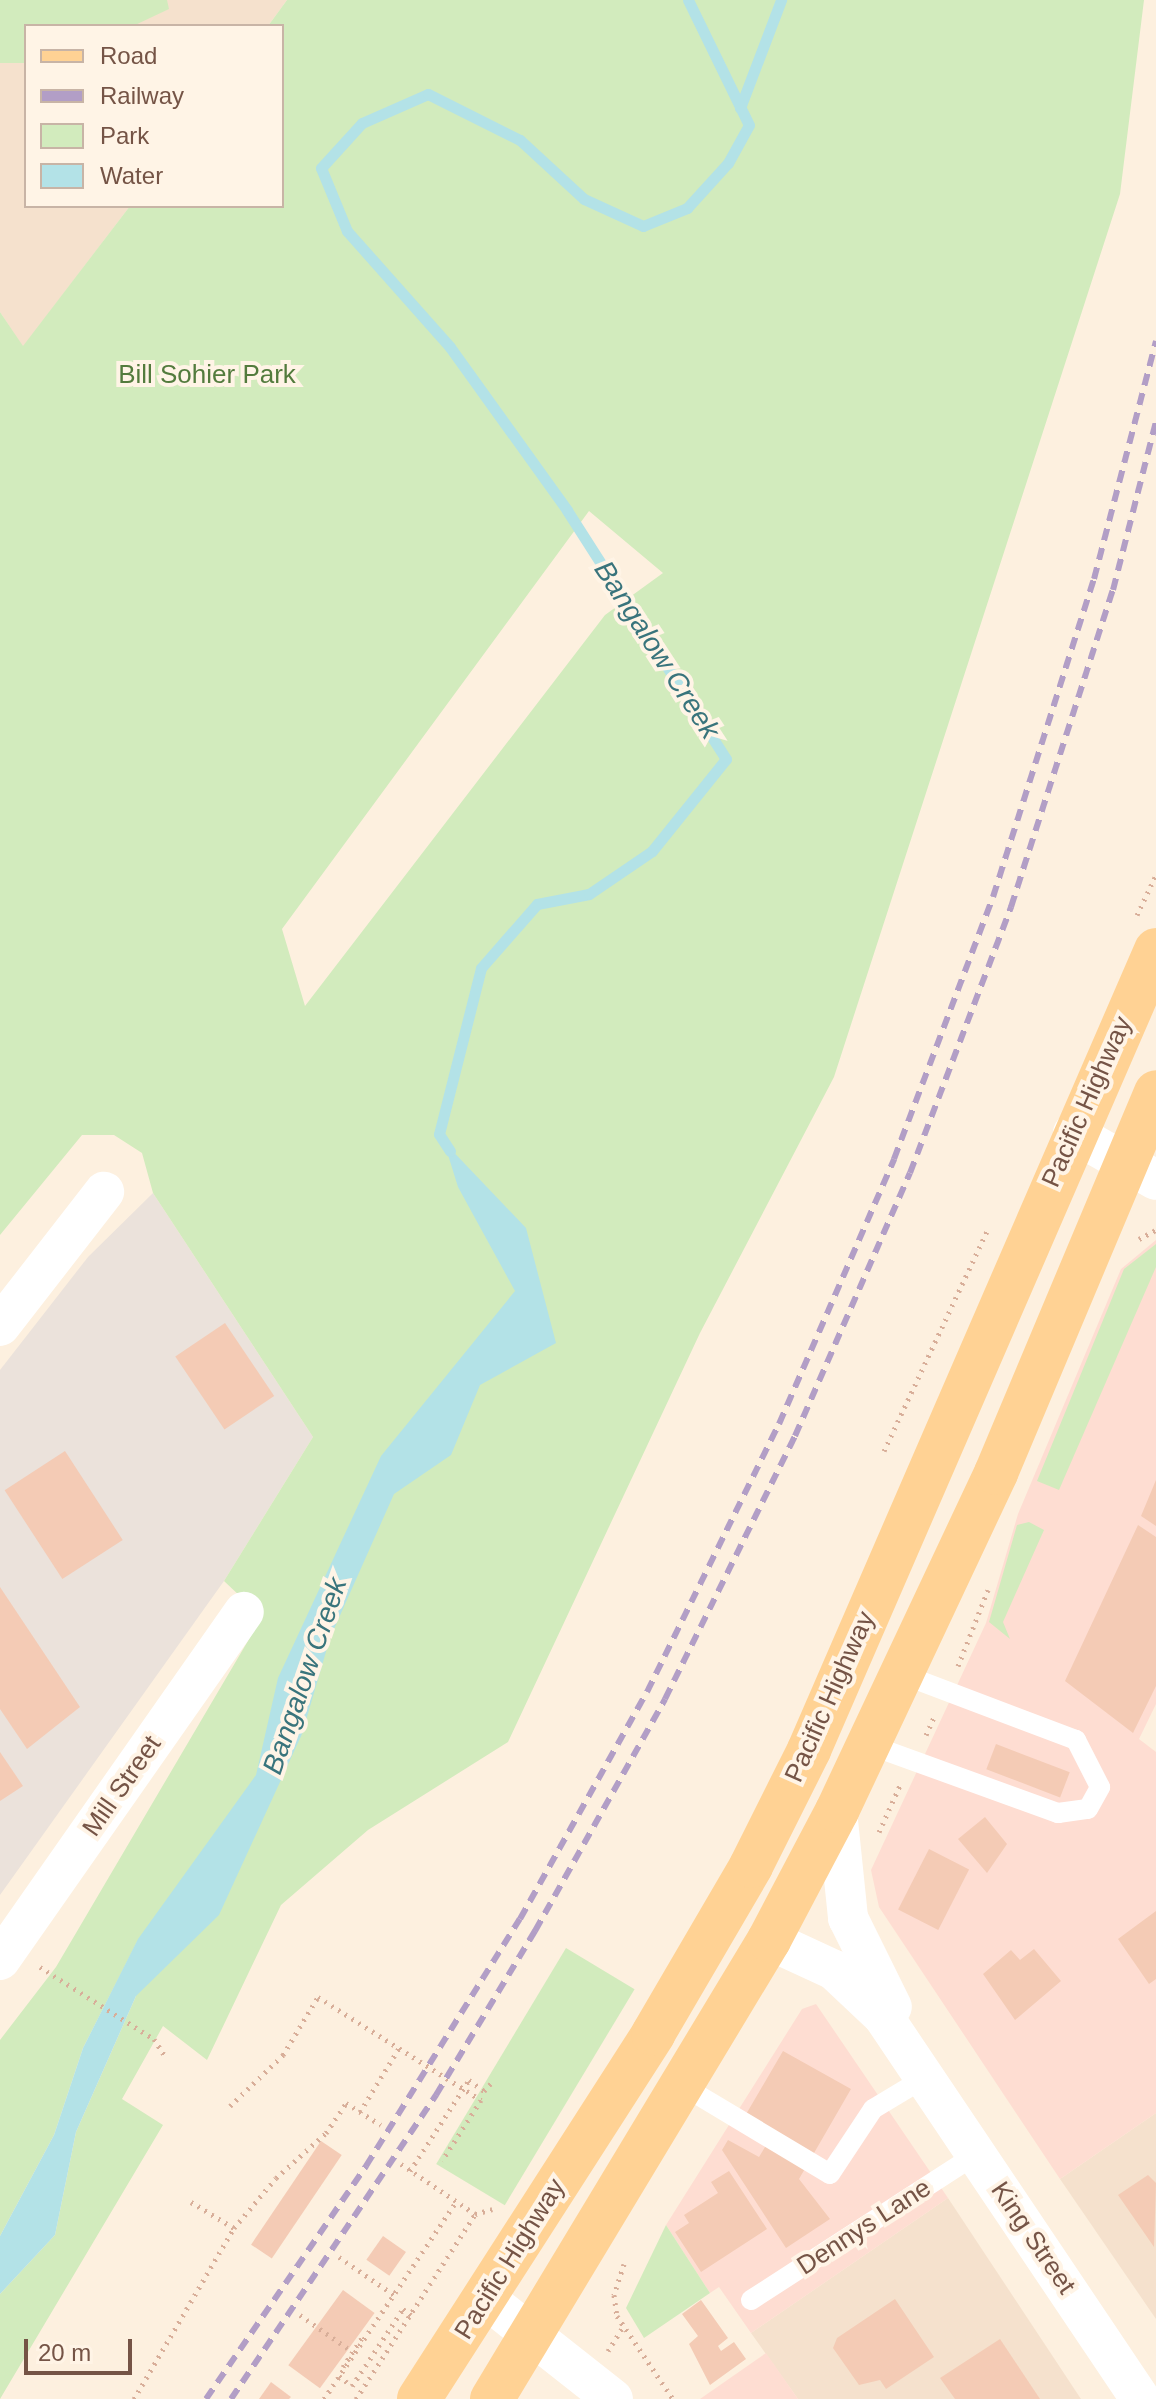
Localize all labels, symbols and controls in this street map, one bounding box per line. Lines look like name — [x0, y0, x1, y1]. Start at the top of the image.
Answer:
legend — [24, 24, 284, 208]
text: Road — [100, 42, 157, 69]
text: Railway — [100, 82, 184, 109]
text: Park — [100, 122, 149, 149]
text: Water — [100, 162, 163, 189]
park label: Bill Sohier Park — [118, 359, 296, 391]
water label: Bangalow Creek — [587, 555, 727, 745]
street label: Pacific Highway — [1035, 1012, 1139, 1192]
water label: Bangalow Creek — [256, 1573, 354, 1779]
street label: Pacific Highway — [778, 1607, 882, 1787]
street label: Mill Street — [76, 1730, 168, 1842]
street label: Dennys Lane — [791, 2172, 937, 2282]
street label: Pacific Highway — [448, 2173, 572, 2345]
street label: King Street — [984, 2176, 1082, 2300]
scale bar — [28, 2323, 136, 2373]
text: 20 m — [38, 2339, 91, 2366]

